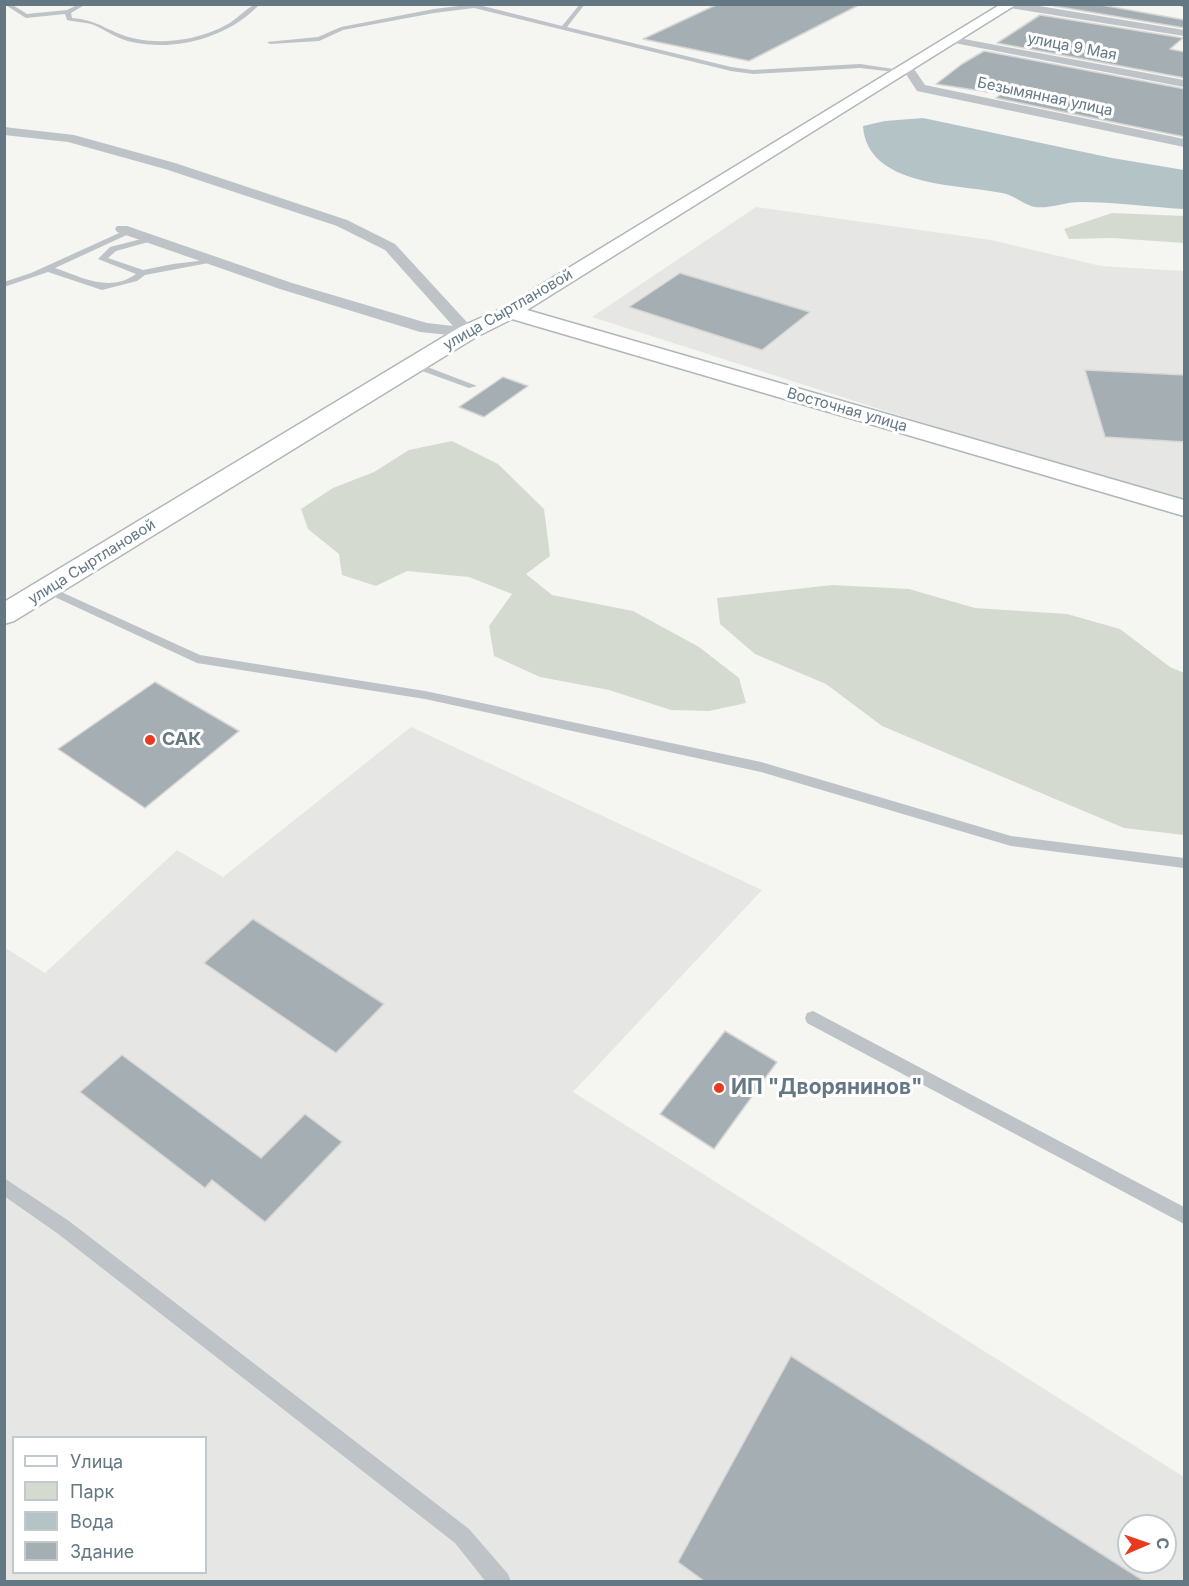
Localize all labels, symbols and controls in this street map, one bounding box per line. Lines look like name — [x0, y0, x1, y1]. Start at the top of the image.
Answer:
street label: улица 9 Мая — [1026, 30, 1118, 64]
street label: Безымянная улица — [976, 74, 1114, 120]
street label: улица Сыртлановой — [440, 266, 576, 354]
street label: Восточная улица — [785, 384, 909, 436]
street label: улица Сыртлановой — [25, 516, 159, 608]
place label: САК — [162, 729, 201, 751]
marker: САК — [143, 733, 157, 747]
place label: ИП "Дворянинов" — [731, 1075, 923, 1101]
marker: ИП "Дворянинов" — [712, 1081, 726, 1095]
legend — [12, 1436, 207, 1574]
text: Улица — [70, 1451, 123, 1472]
text: Парк — [70, 1481, 114, 1502]
text: Вода — [70, 1511, 114, 1532]
north arrow — [1117, 1514, 1177, 1574]
text: С — [1153, 1537, 1173, 1550]
text: Здание — [70, 1541, 134, 1562]

